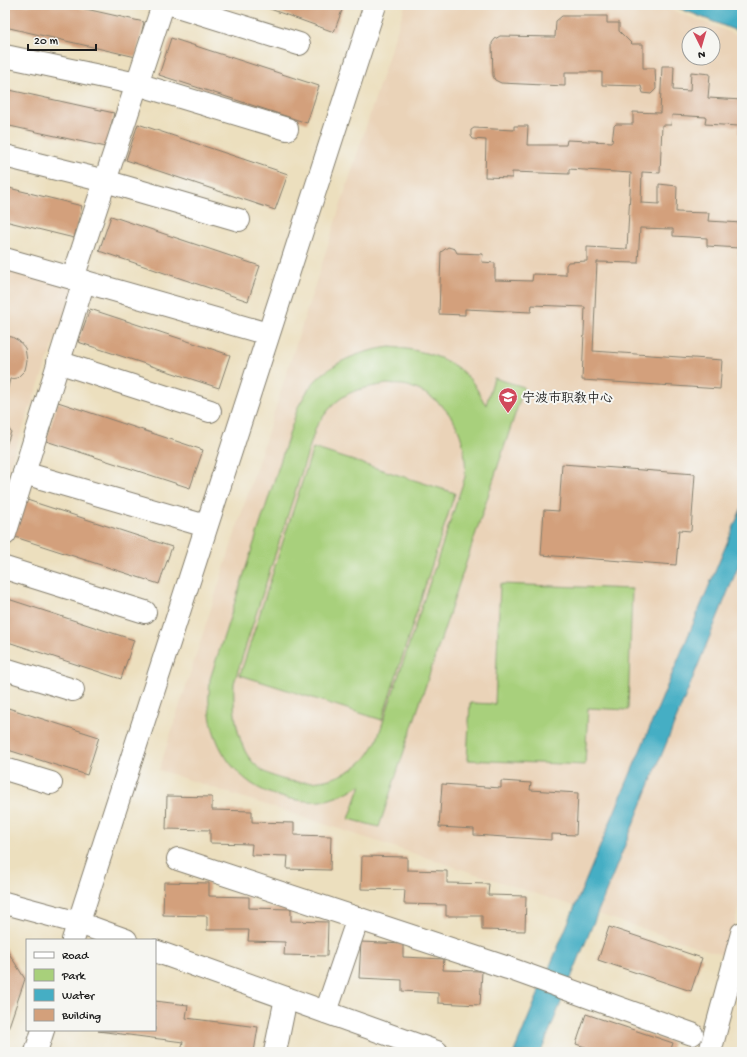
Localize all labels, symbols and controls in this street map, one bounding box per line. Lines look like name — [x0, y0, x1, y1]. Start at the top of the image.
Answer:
scale bar — [28, 26, 96, 52]
north arrow — [681, 26, 721, 66]
text: 20 m — [34, 35, 59, 49]
text: N — [698, 48, 706, 60]
school or university icon: 宁波市职教中心 — [497, 386, 519, 414]
place label: 宁波市职教中心 — [522, 391, 613, 407]
legend — [26, 939, 156, 1031]
text: Road — [62, 950, 89, 964]
text: Park — [61, 970, 87, 984]
text: Water — [62, 990, 96, 1004]
text: Building — [61, 1010, 101, 1024]

